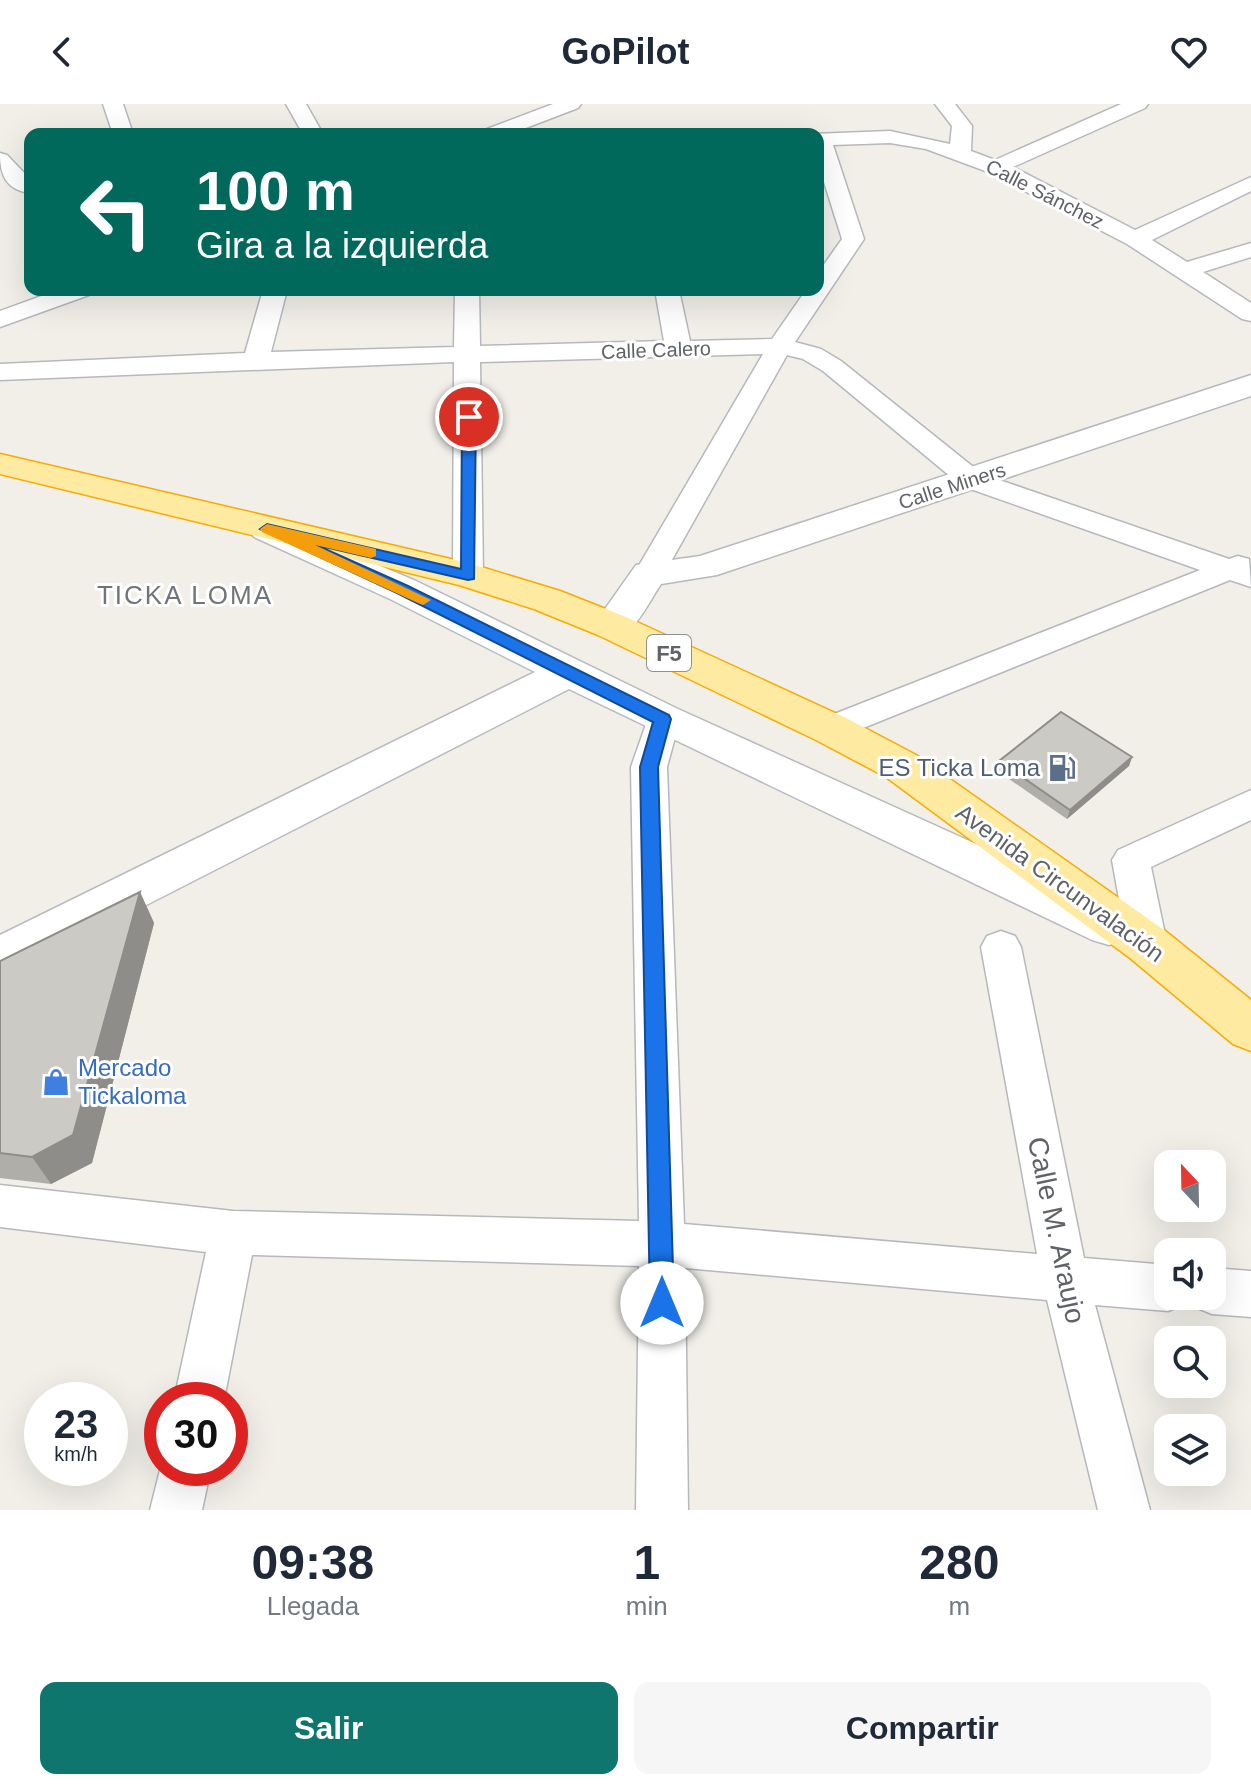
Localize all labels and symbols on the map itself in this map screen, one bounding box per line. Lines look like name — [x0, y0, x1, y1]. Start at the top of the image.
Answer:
street label: Calle Sánchez — [983, 155, 1107, 233]
street label: Calle Calero — [601, 337, 711, 363]
pin — [435, 383, 503, 451]
street label: Calle Miners — [896, 458, 1008, 514]
district label: TICKA LOMA — [97, 580, 273, 610]
road number: F5 — [647, 635, 691, 671]
fuel station icon: ES Ticka Loma — [1047, 753, 1077, 783]
place label: ES Ticka Loma — [879, 754, 1041, 781]
street label: Avenida Circunvalación — [951, 798, 1170, 967]
place label: Mercado Tickaloma — [78, 1054, 187, 1109]
shop icon: Mercado Tickaloma — [41, 1067, 71, 1097]
street label: Calle M. Araujo — [1022, 1134, 1091, 1326]
north arrow — [1154, 1150, 1226, 1222]
position arrow — [620, 1261, 704, 1345]
speed limit sign: 30 — [144, 1382, 248, 1486]

